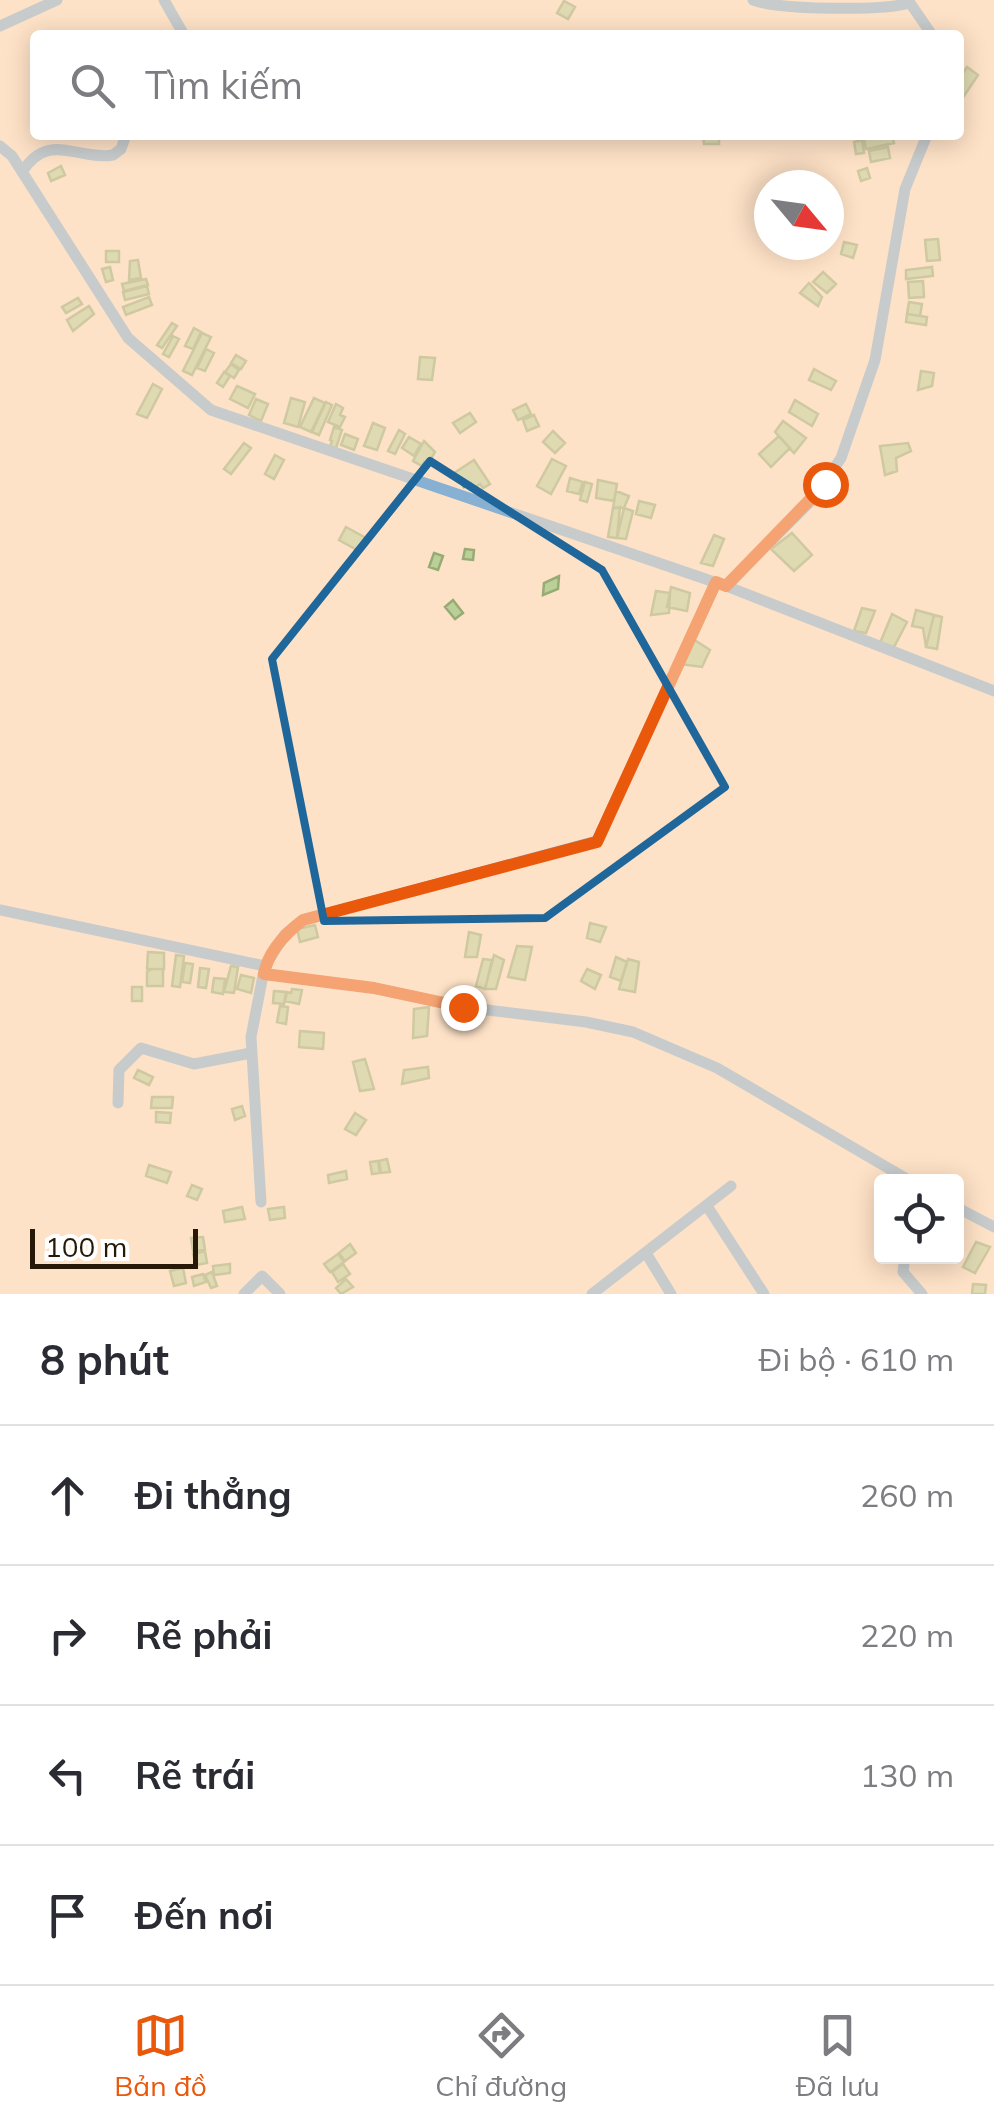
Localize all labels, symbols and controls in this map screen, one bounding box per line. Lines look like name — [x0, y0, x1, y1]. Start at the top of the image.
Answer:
search box — [30, 30, 964, 140]
icon: search — [65, 58, 120, 113]
text: Tìm kiếm — [145, 61, 303, 109]
north arrow — [754, 170, 844, 260]
route start — [803, 462, 849, 508]
route end — [441, 985, 487, 1031]
map controls — [874, 1174, 964, 1264]
button: locate — [874, 1174, 964, 1264]
scale bar — [30, 1224, 198, 1268]
text: 100 m — [45, 1229, 127, 1264]
text: 8 phút — [40, 1333, 169, 1386]
text: Đi bộ · 610 m — [759, 1339, 954, 1379]
icon: ahead — [40, 1468, 95, 1523]
text: Đi thẳng — [135, 1471, 292, 1519]
text: 260 m — [860, 1475, 954, 1515]
icon: right — [40, 1608, 95, 1663]
text: Rẽ phải — [135, 1611, 272, 1659]
text: 220 m — [860, 1615, 954, 1655]
icon: left — [40, 1748, 95, 1803]
text: Rẽ trái — [135, 1751, 255, 1799]
text: 130 m — [860, 1755, 954, 1795]
icon: arrive — [40, 1888, 95, 1943]
text: Đến nơi — [135, 1891, 273, 1939]
tab: Bản đồ — [114, 2008, 207, 2103]
tab: Chỉ đường — [435, 2008, 567, 2103]
tab: Đã lưu — [796, 2008, 880, 2103]

